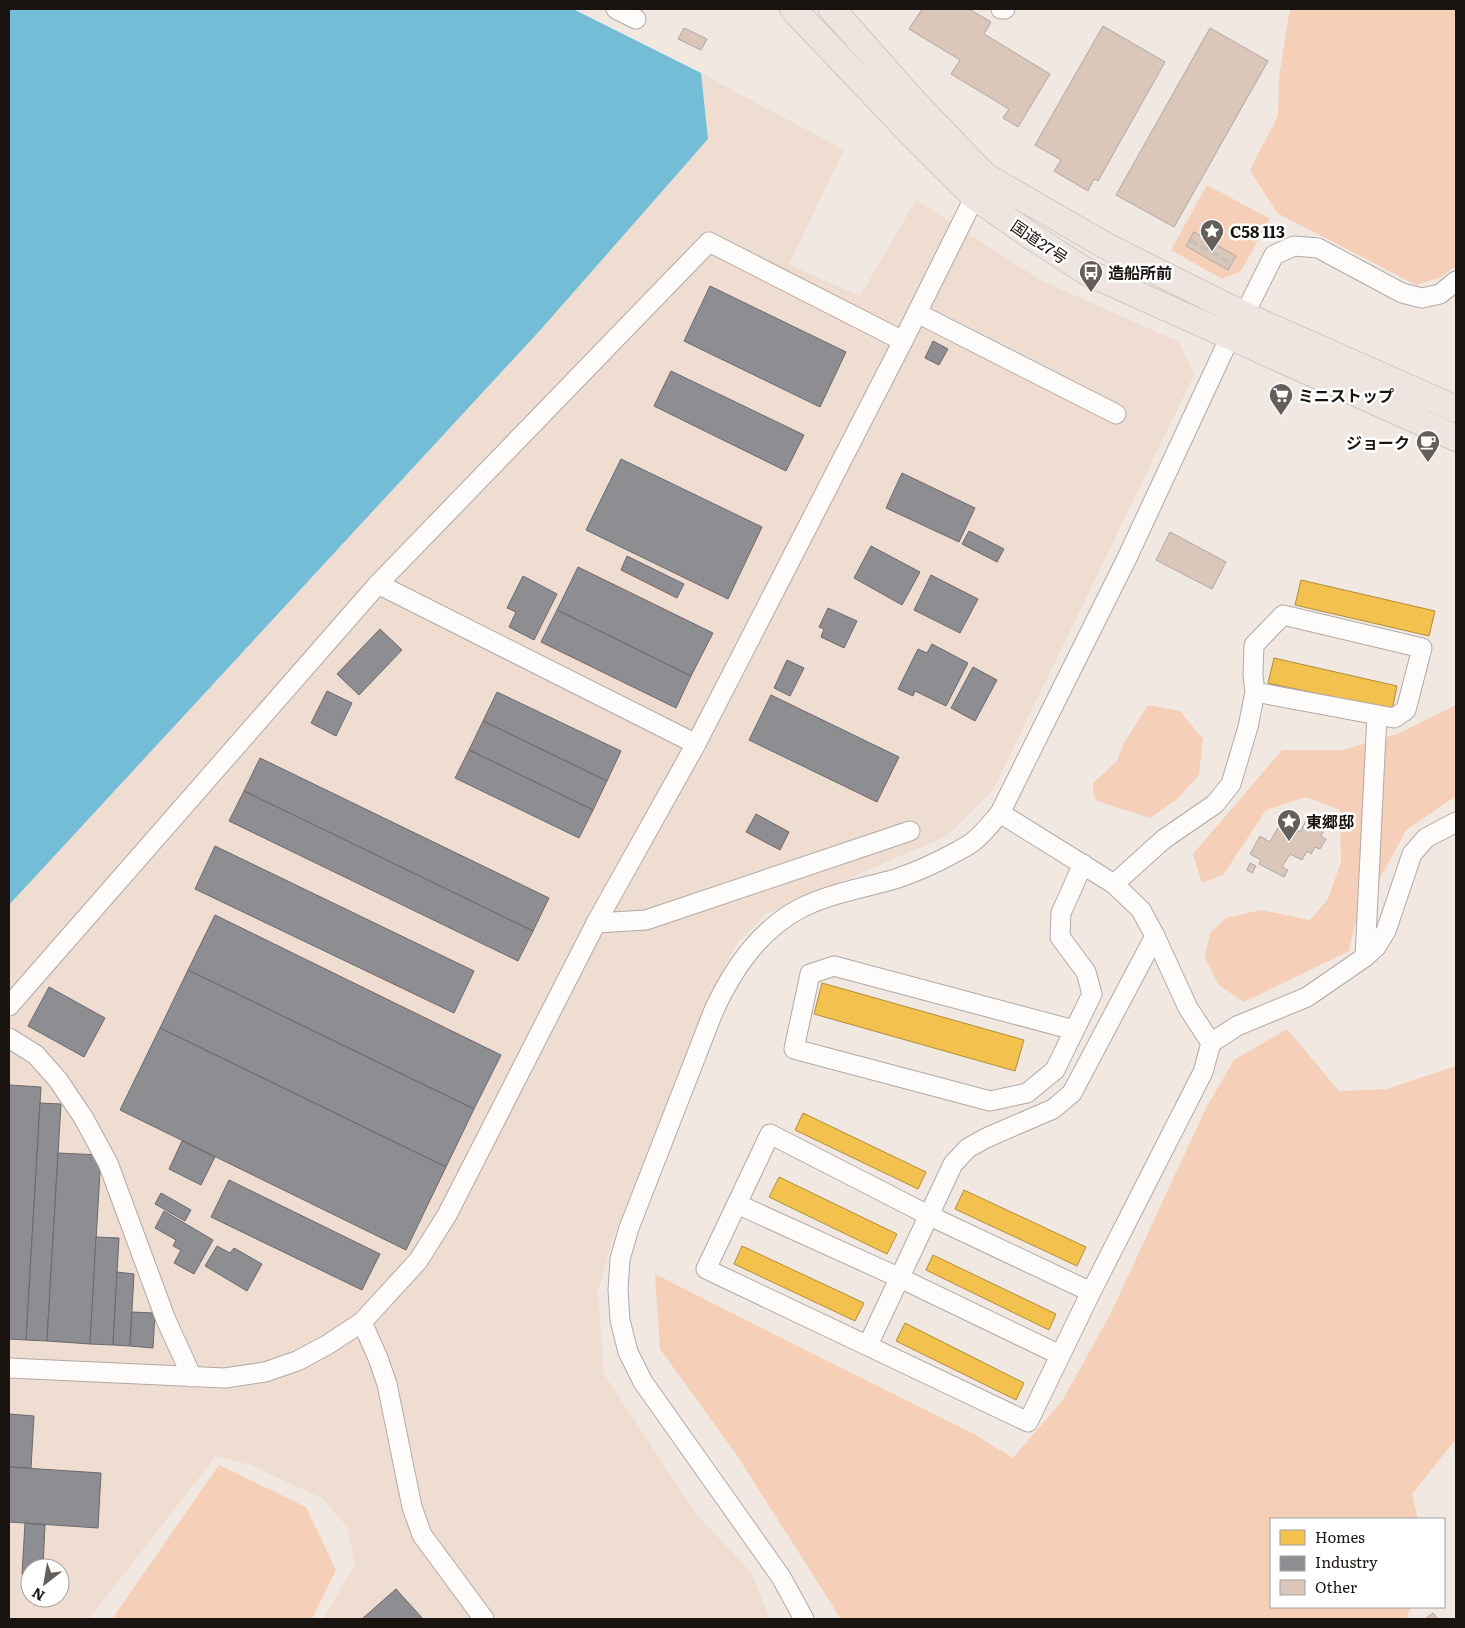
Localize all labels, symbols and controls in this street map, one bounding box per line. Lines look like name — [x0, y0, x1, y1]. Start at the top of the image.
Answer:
street label: 国道27号 — [1007, 213, 1073, 269]
place icon: C58 113 — [1199, 218, 1225, 252]
place label: C58 113 — [1230, 219, 1285, 243]
bus stop icon: 造船所前 — [1078, 259, 1104, 293]
place label: 造船所前 — [1108, 260, 1172, 284]
supermarket icon: ミニストップ — [1268, 382, 1294, 416]
place label: ミニストップ — [1298, 383, 1394, 407]
cafe icon: ジョーク — [1415, 429, 1441, 463]
place label: ジョーク — [1346, 430, 1410, 454]
place icon: 東郷邸 — [1276, 808, 1302, 842]
place label: 東郷邸 — [1306, 809, 1354, 833]
legend — [1270, 1518, 1445, 1608]
text: Homes — [1315, 1525, 1365, 1548]
text: Industry — [1315, 1550, 1378, 1573]
north arrow — [20, 1558, 70, 1608]
text: Other — [1315, 1575, 1357, 1598]
text: N — [27, 1583, 48, 1607]

